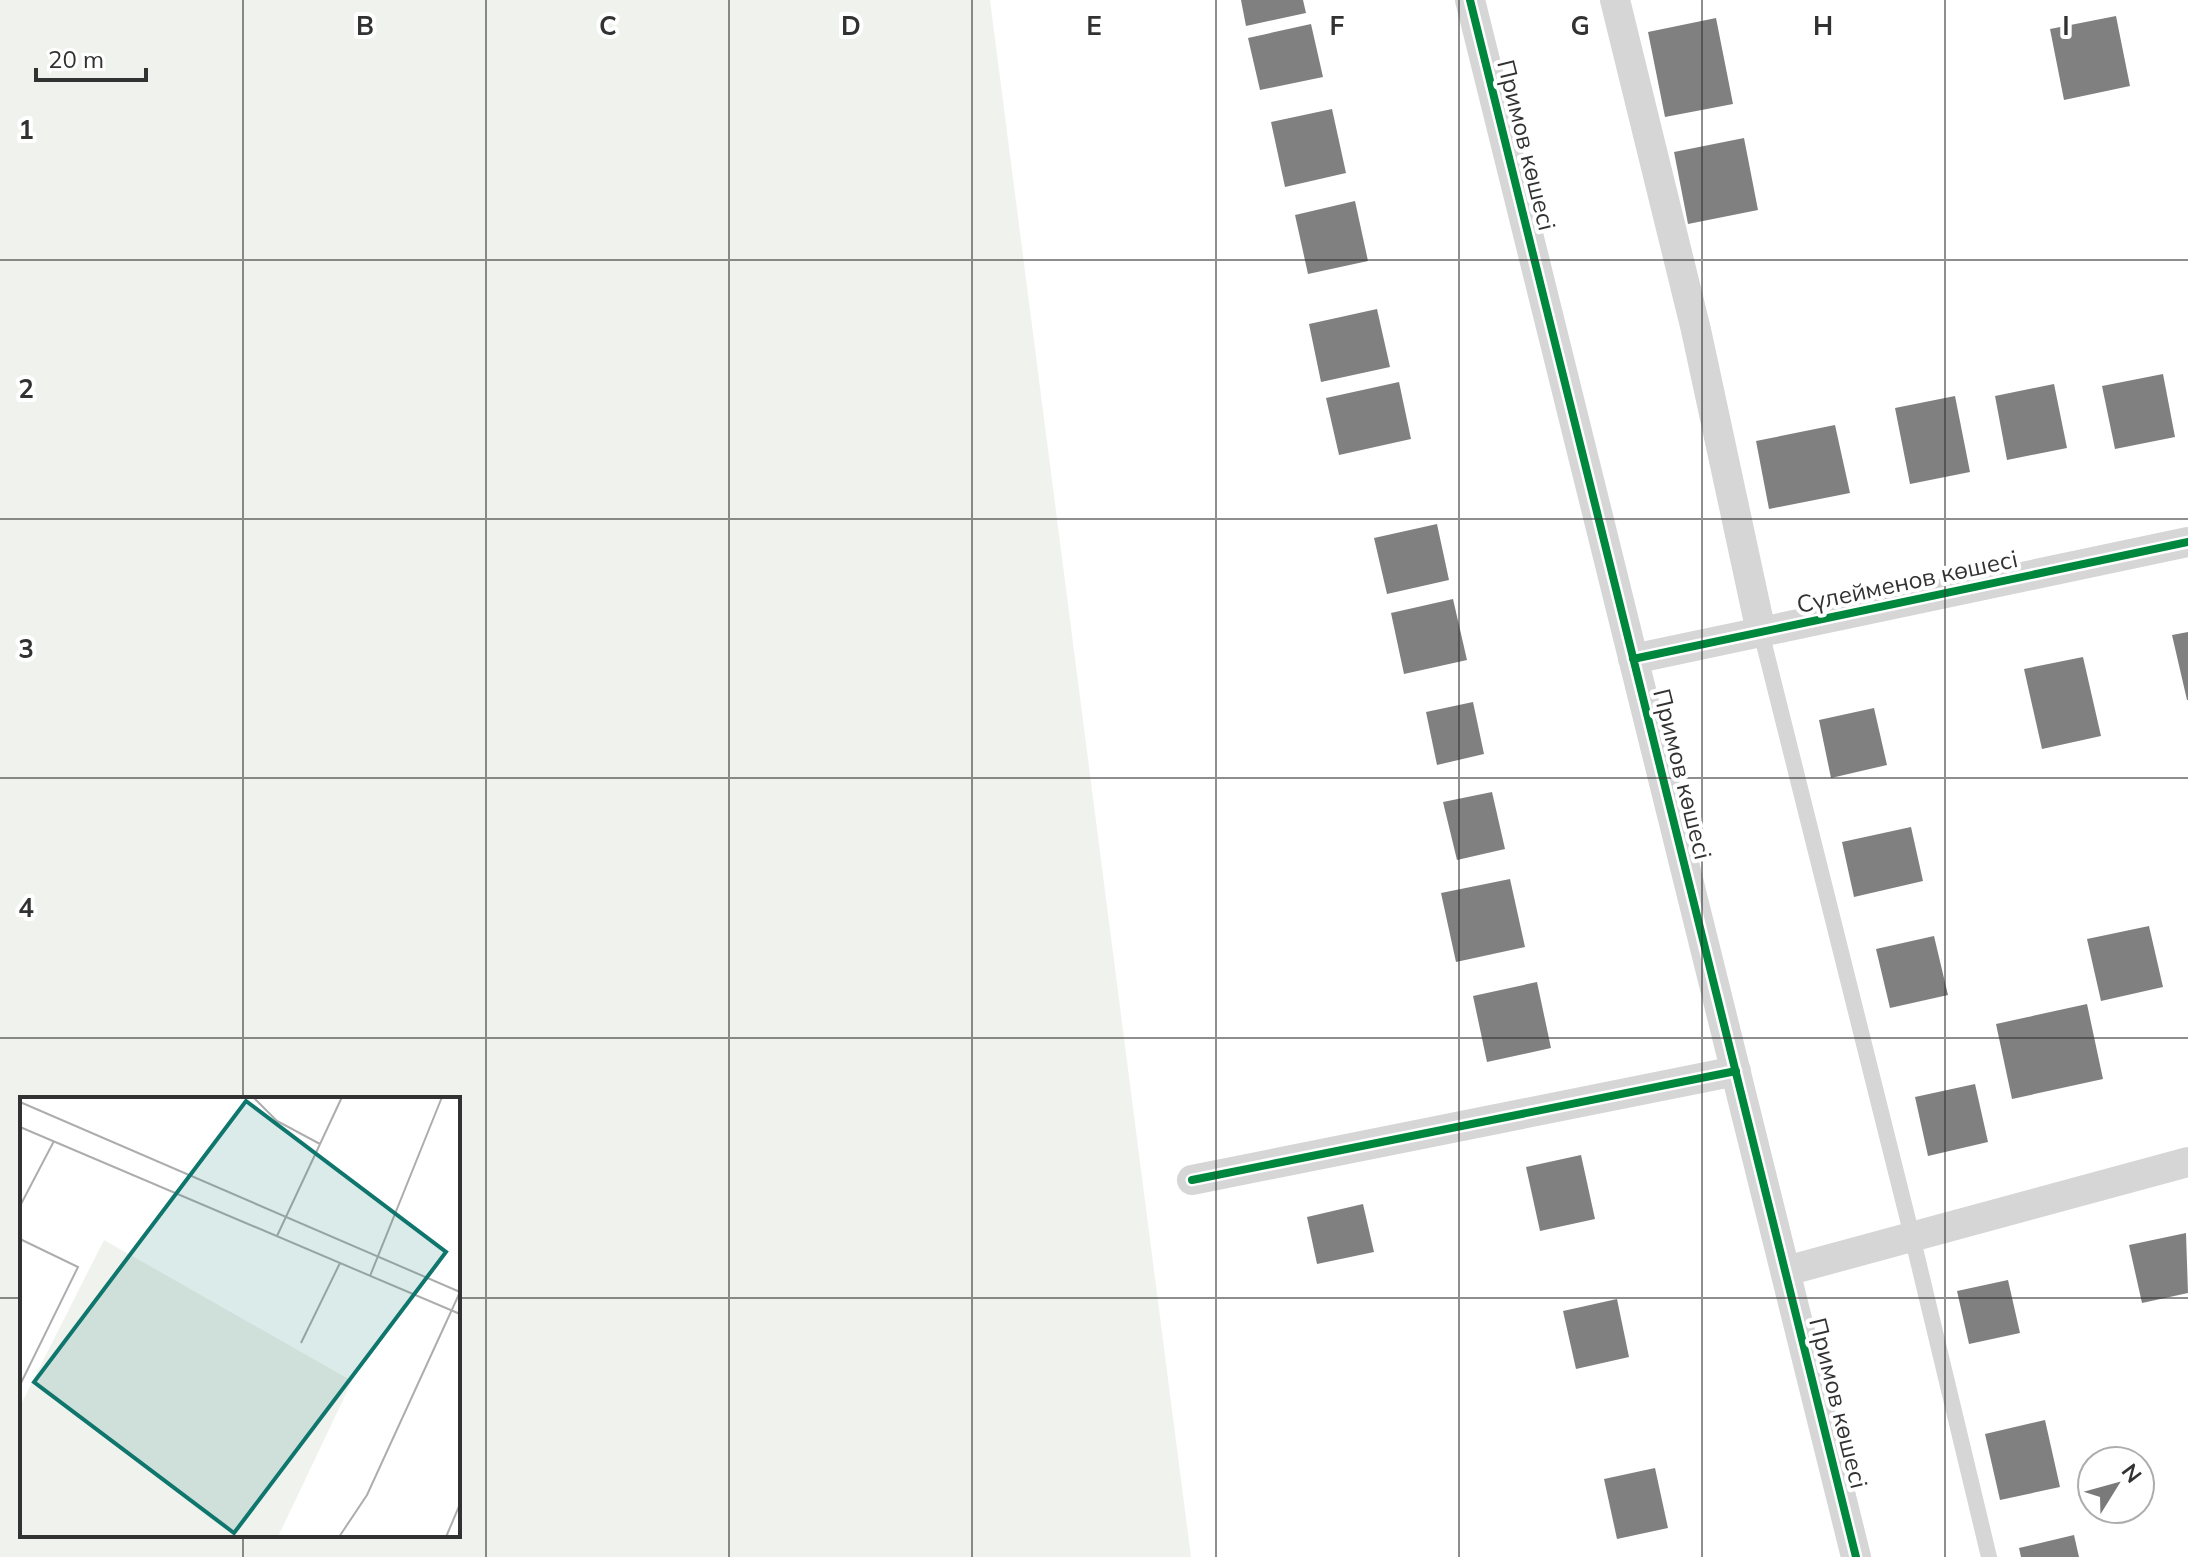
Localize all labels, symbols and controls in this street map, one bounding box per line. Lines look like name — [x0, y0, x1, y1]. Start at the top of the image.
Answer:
text: B — [356, 9, 374, 42]
text: C — [599, 9, 617, 42]
text: D — [841, 9, 861, 42]
text: E — [1086, 9, 1102, 42]
text: F — [1330, 9, 1345, 42]
text: G — [1570, 9, 1590, 42]
text: H — [1813, 9, 1833, 42]
text: I — [2062, 9, 2070, 42]
scale bar — [36, 32, 146, 82]
text: 20 m — [48, 44, 104, 74]
street label: Примов көшесі — [1491, 57, 1563, 233]
text: 1 — [18, 113, 34, 146]
text: 2 — [18, 372, 34, 405]
street label: Сүлейменов көшесі — [1794, 543, 2020, 619]
text: 3 — [18, 632, 34, 665]
street label: Примов көшесі — [1647, 686, 1719, 862]
text: 4 — [18, 891, 34, 924]
inset map — [20, 1097, 460, 1537]
street label: Примов көшесі — [1803, 1315, 1875, 1491]
north arrow — [2076, 1445, 2156, 1525]
text: N — [2116, 1458, 2148, 1488]

